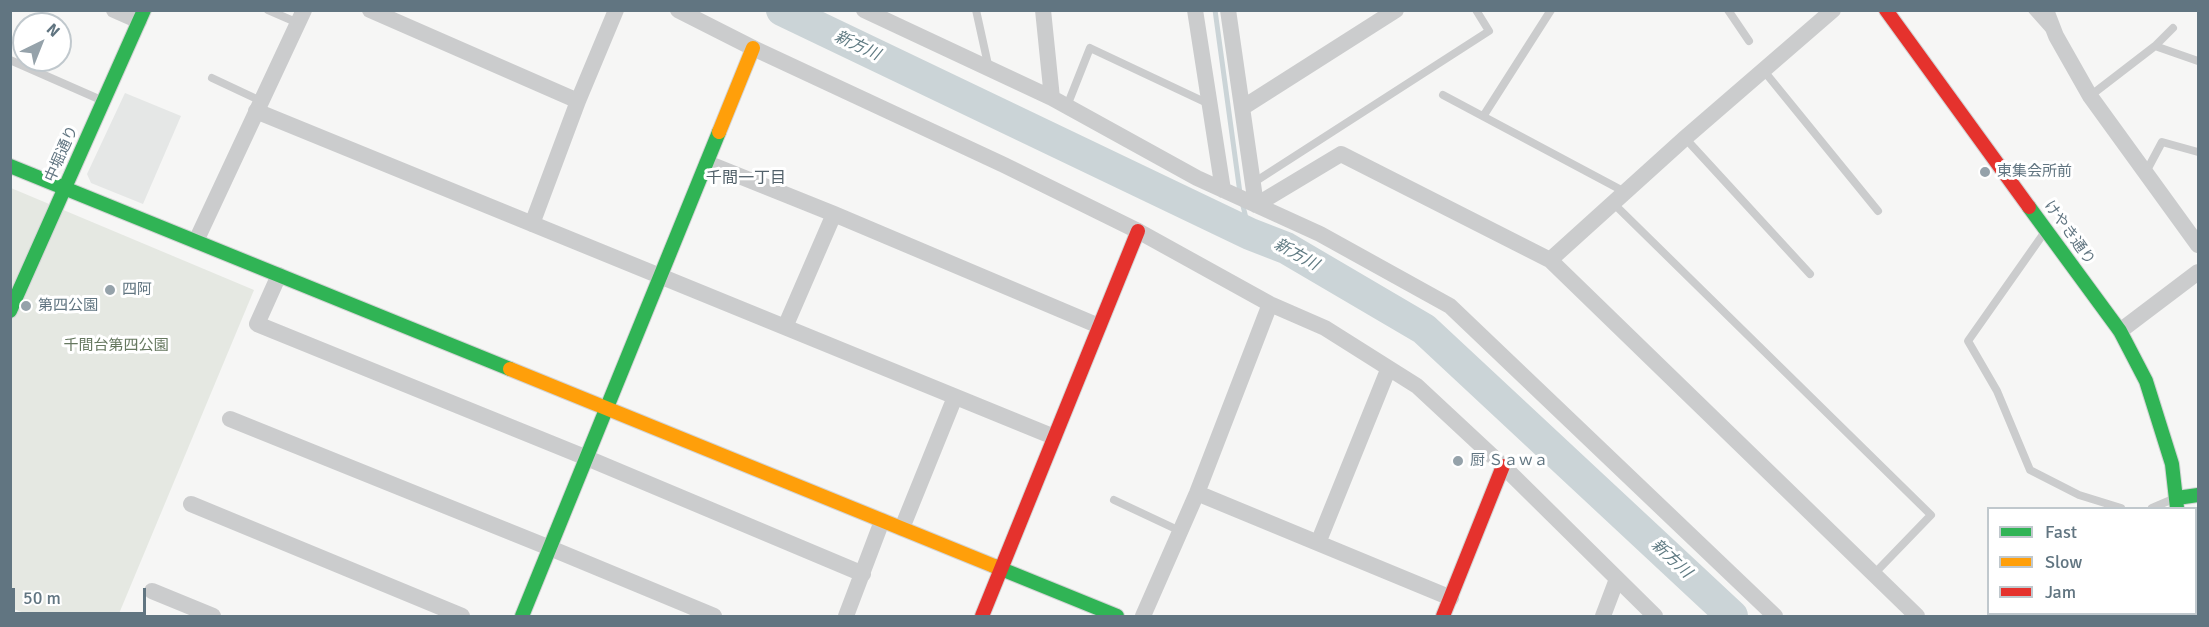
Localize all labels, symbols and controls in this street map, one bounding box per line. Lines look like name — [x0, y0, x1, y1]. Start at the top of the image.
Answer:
north arrow — [12, 12, 72, 72]
text: N — [42, 19, 64, 41]
water label: 新方川 — [831, 27, 883, 65]
street label: 中堀通り — [42, 123, 82, 185]
place label: 東集会所前 — [1997, 163, 2072, 181]
marker: 東集会所前 — [1978, 165, 1992, 179]
district label: 千間一丁目 — [706, 169, 786, 189]
street label: けやき通り — [2040, 197, 2098, 269]
water label: 新方川 — [1270, 235, 1322, 275]
place label: 四阿 — [122, 281, 152, 299]
marker: 四阿 — [103, 283, 117, 297]
place label: 第四公園 — [38, 297, 98, 315]
marker: 第四公園 — [19, 299, 33, 313]
park label: 千間台第四公園 — [64, 337, 168, 355]
place label: 厨 Ｓａｗａ — [1470, 452, 1548, 470]
marker: 厨 Ｓａｗａ — [1451, 454, 1465, 468]
legend — [1987, 507, 2197, 615]
text: Fast — [2045, 521, 2077, 543]
water label: 新方川 — [1647, 536, 1695, 582]
text: Slow — [2045, 551, 2082, 573]
scale bar — [15, 576, 148, 614]
text: Jam — [2045, 581, 2076, 603]
text: 50 m — [23, 587, 61, 609]

